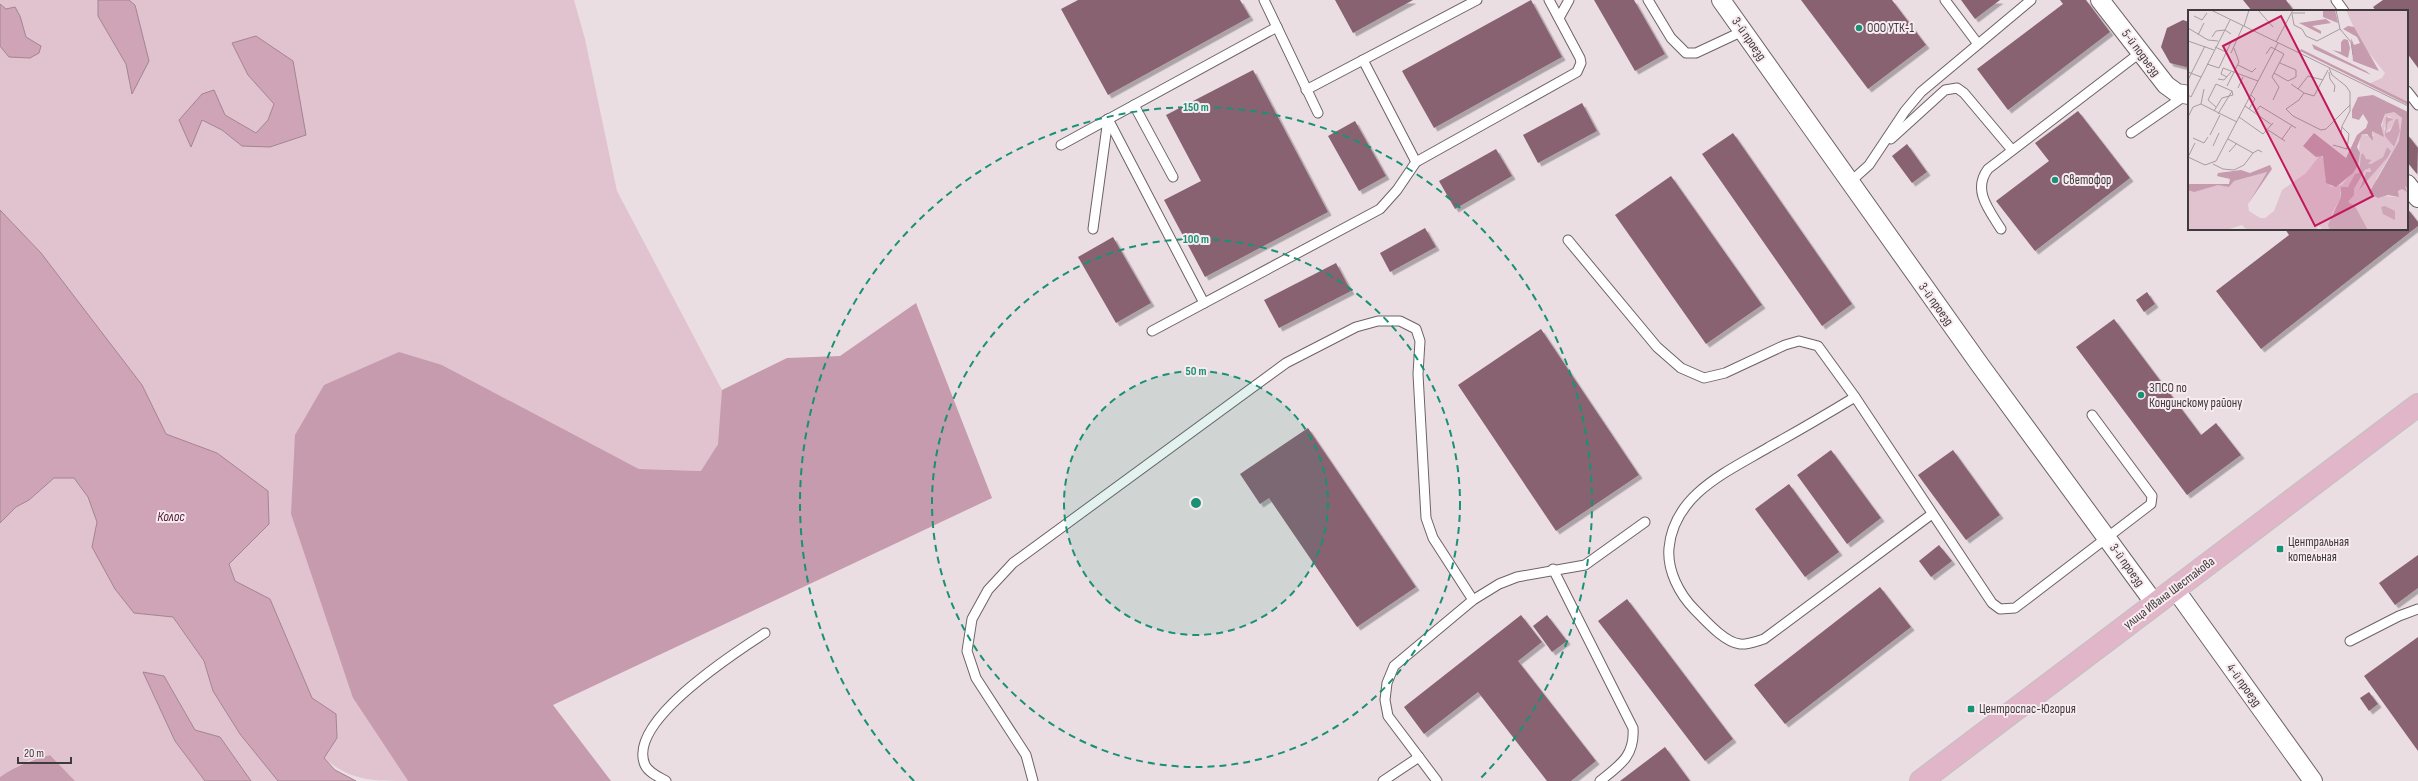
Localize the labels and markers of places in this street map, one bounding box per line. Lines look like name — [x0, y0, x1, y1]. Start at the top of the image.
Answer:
place label: ООО УТК-1 — [1867, 20, 1914, 36]
marker: ООО УТК-1 — [1854, 23, 1864, 33]
place label: Светофор — [2063, 172, 2111, 188]
marker: Светофор — [2050, 175, 2060, 185]
place label: ЗПСО по Кондинскому району — [2149, 380, 2242, 411]
marker: ЗПСО по Кондинскому району — [2136, 390, 2146, 400]
centre of rings — [1189, 496, 1203, 510]
place label: Центральная котельная — [2288, 534, 2349, 565]
marker: Центральная котельная — [2275, 544, 2285, 554]
place label: Центроспас-Югория — [1979, 701, 2076, 717]
marker: Центроспас-Югория — [1966, 704, 1976, 714]

